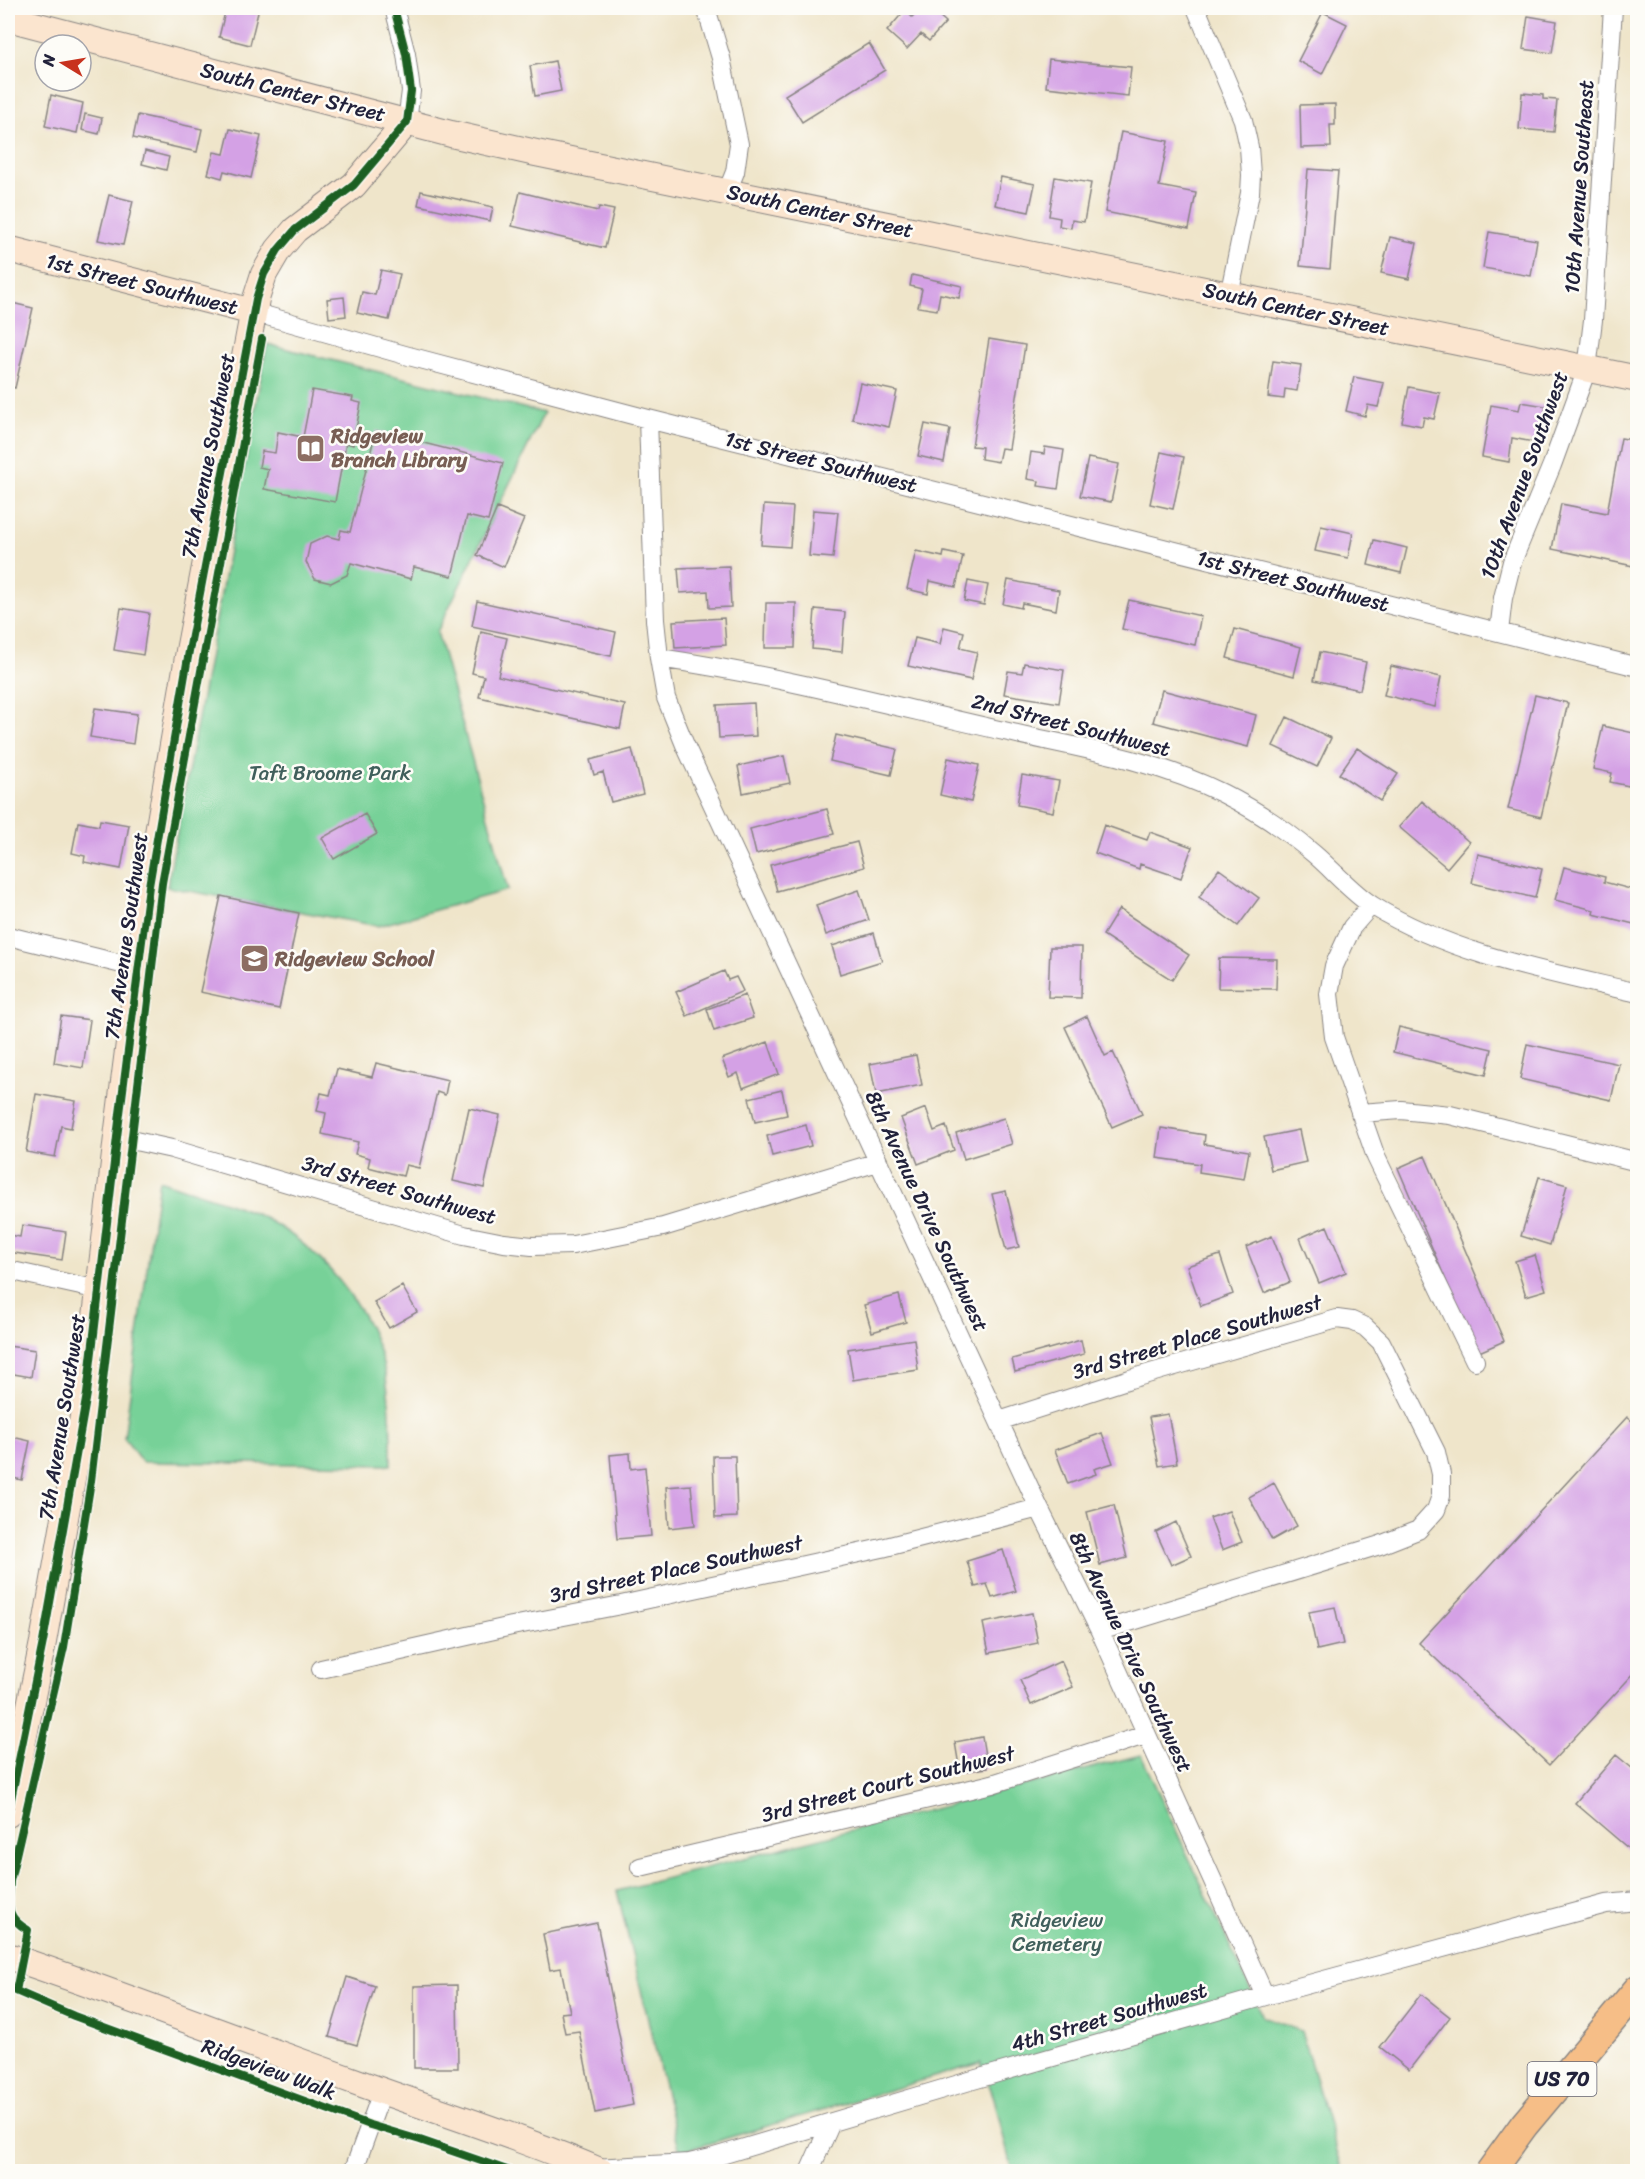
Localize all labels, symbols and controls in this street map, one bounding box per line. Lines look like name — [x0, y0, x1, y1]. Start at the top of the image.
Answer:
north arrow — [33, 33, 93, 93]
text: N — [33, 51, 64, 69]
street label: South Center Street — [196, 51, 390, 133]
street label: 10th Avenue Southeast — [1553, 79, 1605, 295]
street label: South Center Street — [723, 173, 917, 249]
street label: 1st Street Southwest — [42, 242, 242, 326]
street label: South Center Street — [1199, 271, 1393, 347]
street label: 7th Avenue Southwest — [169, 350, 247, 562]
street label: 10th Avenue Southwest — [1469, 366, 1579, 584]
place label: Ridgeview Branch Library — [330, 417, 468, 479]
street label: 1st Street Southwest — [721, 420, 921, 504]
library icon: Ridgeview Branch Library — [294, 432, 326, 464]
street label: 1st Street Southwest — [1193, 539, 1393, 623]
street label: 2nd Street Southwest — [968, 682, 1174, 768]
park label: Taft Broome Park — [249, 754, 412, 792]
street label: 7th Avenue Southwest — [93, 830, 159, 1042]
place label: Ridgeview School — [274, 940, 435, 978]
school or university icon: Ridgeview School — [238, 943, 270, 975]
street label: 8th Avenue Drive Southwest — [854, 1084, 1000, 1338]
street label: 3rd Street Southwest — [297, 1144, 501, 1236]
street label: 3rd Street Place Southwest — [1068, 1283, 1328, 1391]
street label: 7th Avenue Southwest — [27, 1311, 97, 1523]
street label: 3rd Street Place Southwest — [546, 1523, 808, 1614]
street label: 8th Avenue Drive Southwest — [1058, 1525, 1204, 1779]
street label: 3rd Street Court Southwest — [757, 1734, 1020, 1834]
park label: Ridgeview Cemetery — [1011, 1901, 1103, 1963]
street label: 4th Street Southwest — [1006, 1971, 1212, 2063]
street label: Ridgeview Walk — [196, 2027, 342, 2111]
road number: US 70 — [1528, 2062, 1596, 2096]

